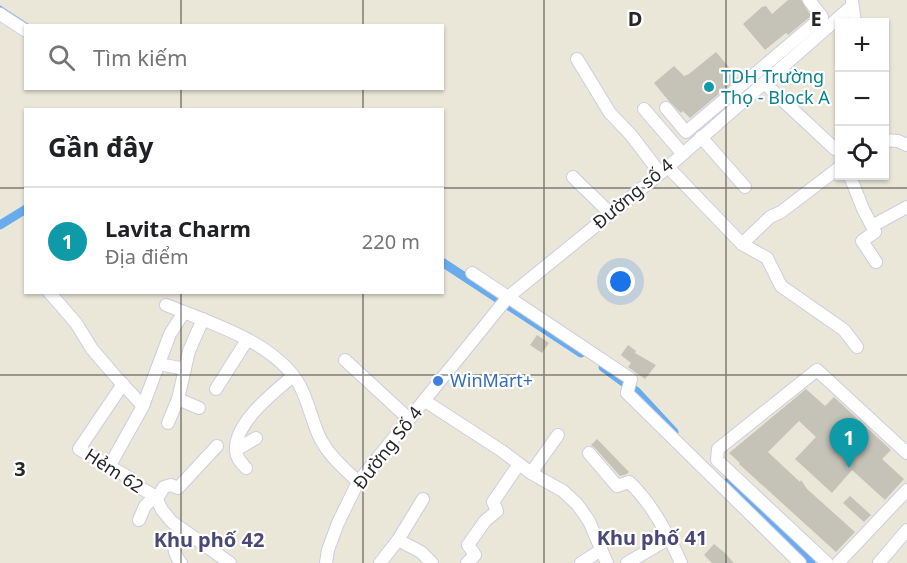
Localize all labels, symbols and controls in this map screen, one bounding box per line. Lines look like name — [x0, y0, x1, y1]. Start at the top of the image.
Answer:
text: D — [628, 5, 642, 32]
text: E — [810, 5, 822, 32]
map controls — [835, 18, 889, 180]
button: + — [835, 18, 889, 72]
search box — [24, 24, 444, 90]
icon: search — [45, 41, 78, 74]
text: Tìm kiếm — [93, 42, 188, 72]
place label: TDH Trường Thọ - Block A — [721, 64, 830, 109]
button: − — [835, 72, 889, 126]
marker: TDH Trường Thọ - Block A — [702, 80, 716, 94]
button: locate — [835, 126, 889, 180]
text: Gần đây — [48, 129, 153, 165]
street label: Đường số 4 — [587, 153, 678, 234]
text: Lavita Charm — [105, 213, 251, 243]
text: 1 — [62, 228, 73, 255]
text: 220 m — [362, 228, 420, 255]
text: Địa điểm — [105, 243, 189, 270]
your location — [606, 267, 635, 296]
place label: WinMart+ — [450, 368, 533, 392]
marker: WinMart+ — [431, 374, 445, 388]
street label: Đường Số 4 — [347, 401, 427, 494]
pin: 1 — [830, 418, 868, 468]
street label: Hẻm 62 — [81, 442, 149, 498]
text: 3 — [14, 455, 26, 482]
district label: Khu phố 41 — [597, 524, 707, 551]
district label: Khu phố 42 — [154, 526, 264, 553]

